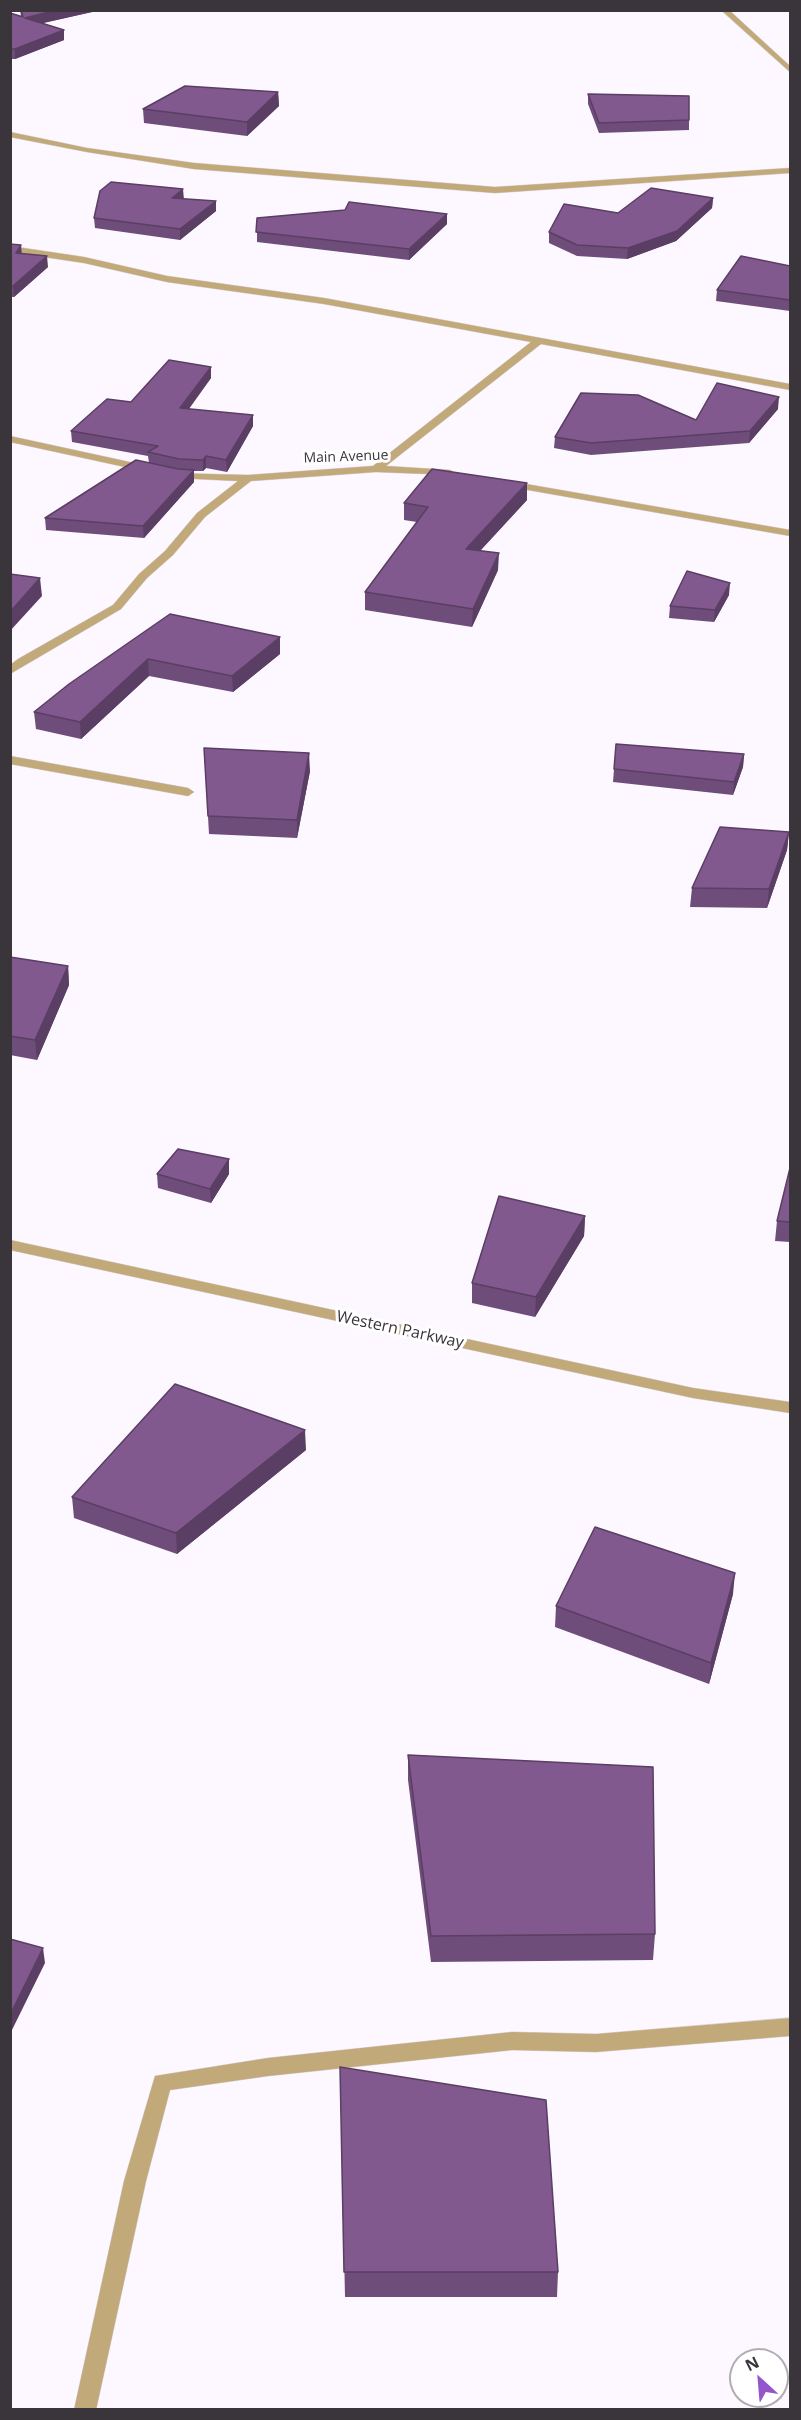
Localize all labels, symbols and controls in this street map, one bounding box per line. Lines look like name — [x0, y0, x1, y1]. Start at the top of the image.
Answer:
street label: Main Avenue — [303, 447, 389, 467]
street label: Western Parkway — [335, 1307, 465, 1353]
north arrow — [729, 2348, 789, 2408]
text: N — [741, 2351, 763, 2376]

